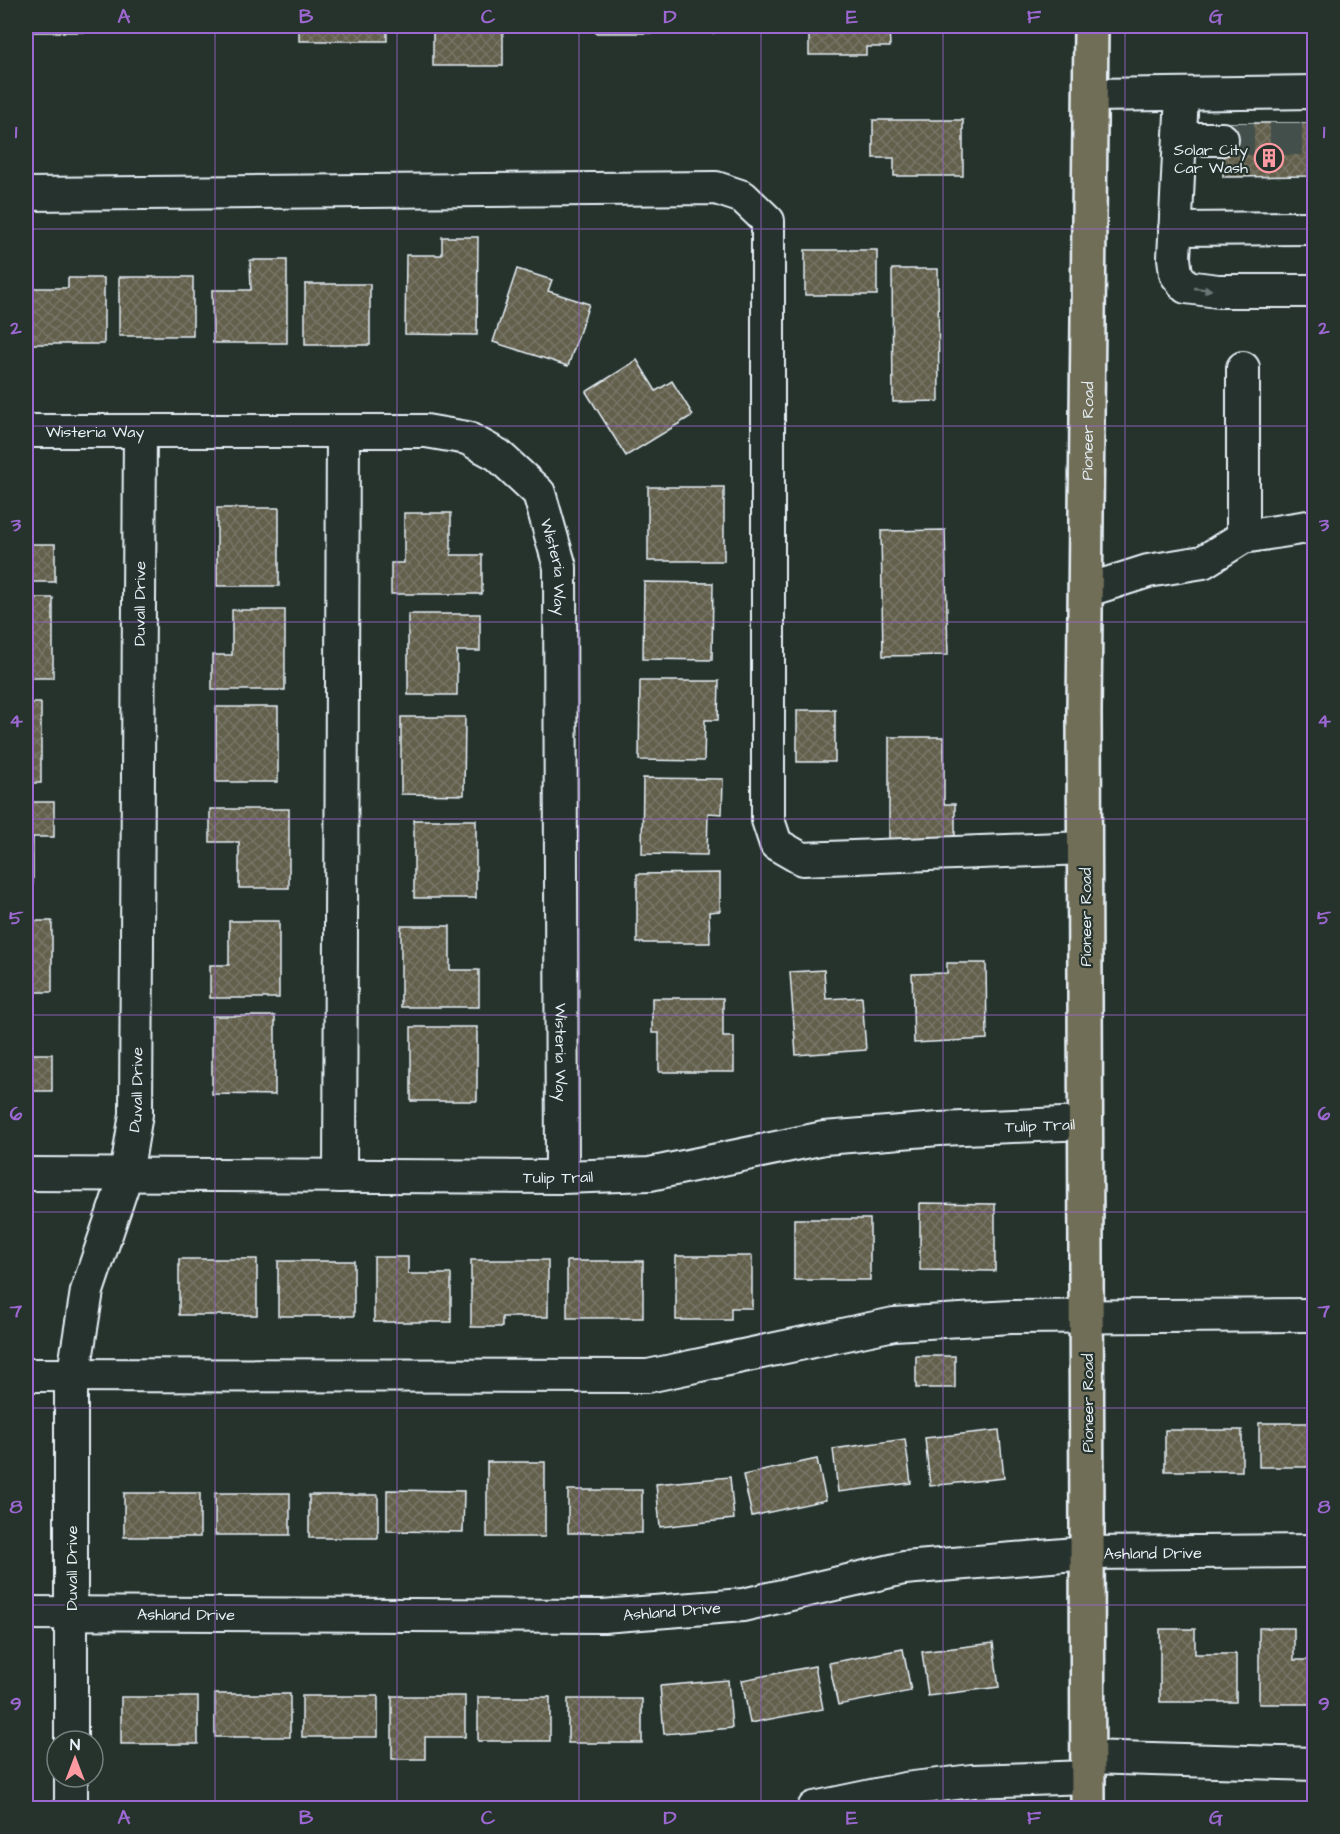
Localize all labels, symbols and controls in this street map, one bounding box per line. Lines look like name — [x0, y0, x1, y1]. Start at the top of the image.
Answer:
text: A — [118, 3, 131, 31]
text: B — [299, 3, 314, 31]
text: C — [481, 3, 496, 31]
text: D — [664, 3, 677, 31]
text: E — [846, 3, 858, 31]
text: F — [1027, 3, 1042, 31]
text: G — [1209, 3, 1223, 31]
text: 1 — [15, 118, 18, 146]
text: 1 — [1323, 118, 1326, 146]
place label: Solar City Car Wash — [1174, 139, 1248, 179]
building icon: Solar City Car Wash — [1253, 142, 1285, 174]
one-way arrow — [1194, 284, 1213, 294]
text: 2 — [9, 314, 22, 342]
text: 2 — [1317, 314, 1330, 342]
street label: Pioneer Road — [1076, 381, 1099, 481]
street label: Wisteria Way — [46, 421, 144, 444]
text: 3 — [10, 511, 22, 539]
text: 3 — [1318, 511, 1330, 539]
street label: Wisteria Way — [535, 516, 570, 616]
street label: Duvall Drive — [129, 561, 151, 646]
text: 4 — [9, 707, 23, 735]
text: 4 — [1317, 707, 1331, 735]
street label: Pioneer Road — [1075, 868, 1097, 966]
text: 5 — [9, 904, 24, 932]
text: 5 — [1317, 904, 1332, 932]
street label: Wisteria Way — [549, 1003, 572, 1102]
street label: Duvall Drive — [123, 1047, 148, 1134]
text: 6 — [10, 1100, 23, 1128]
text: 6 — [1318, 1100, 1331, 1128]
street label: Tulip Trail — [1004, 1113, 1075, 1138]
street label: Tulip Trail — [523, 1166, 593, 1189]
text: 7 — [9, 1297, 23, 1325]
text: 7 — [1317, 1297, 1331, 1325]
street label: Pioneer Road — [1077, 1354, 1099, 1452]
text: 8 — [10, 1493, 23, 1521]
text: 8 — [1318, 1493, 1331, 1521]
street label: Duvall Drive — [61, 1525, 83, 1610]
street label: Ashland Drive — [1104, 1542, 1202, 1565]
street label: Ashland Drive — [622, 1597, 722, 1626]
street label: Ashland Drive — [137, 1604, 235, 1626]
text: 9 — [10, 1690, 22, 1718]
text: 9 — [1318, 1690, 1330, 1718]
north arrow — [45, 1729, 105, 1789]
text: N — [70, 1734, 80, 1756]
text: A — [118, 1804, 131, 1832]
text: B — [299, 1804, 314, 1832]
text: C — [481, 1804, 496, 1832]
text: D — [664, 1804, 677, 1832]
text: E — [846, 1804, 858, 1832]
text: F — [1027, 1804, 1042, 1832]
text: G — [1209, 1804, 1223, 1832]

